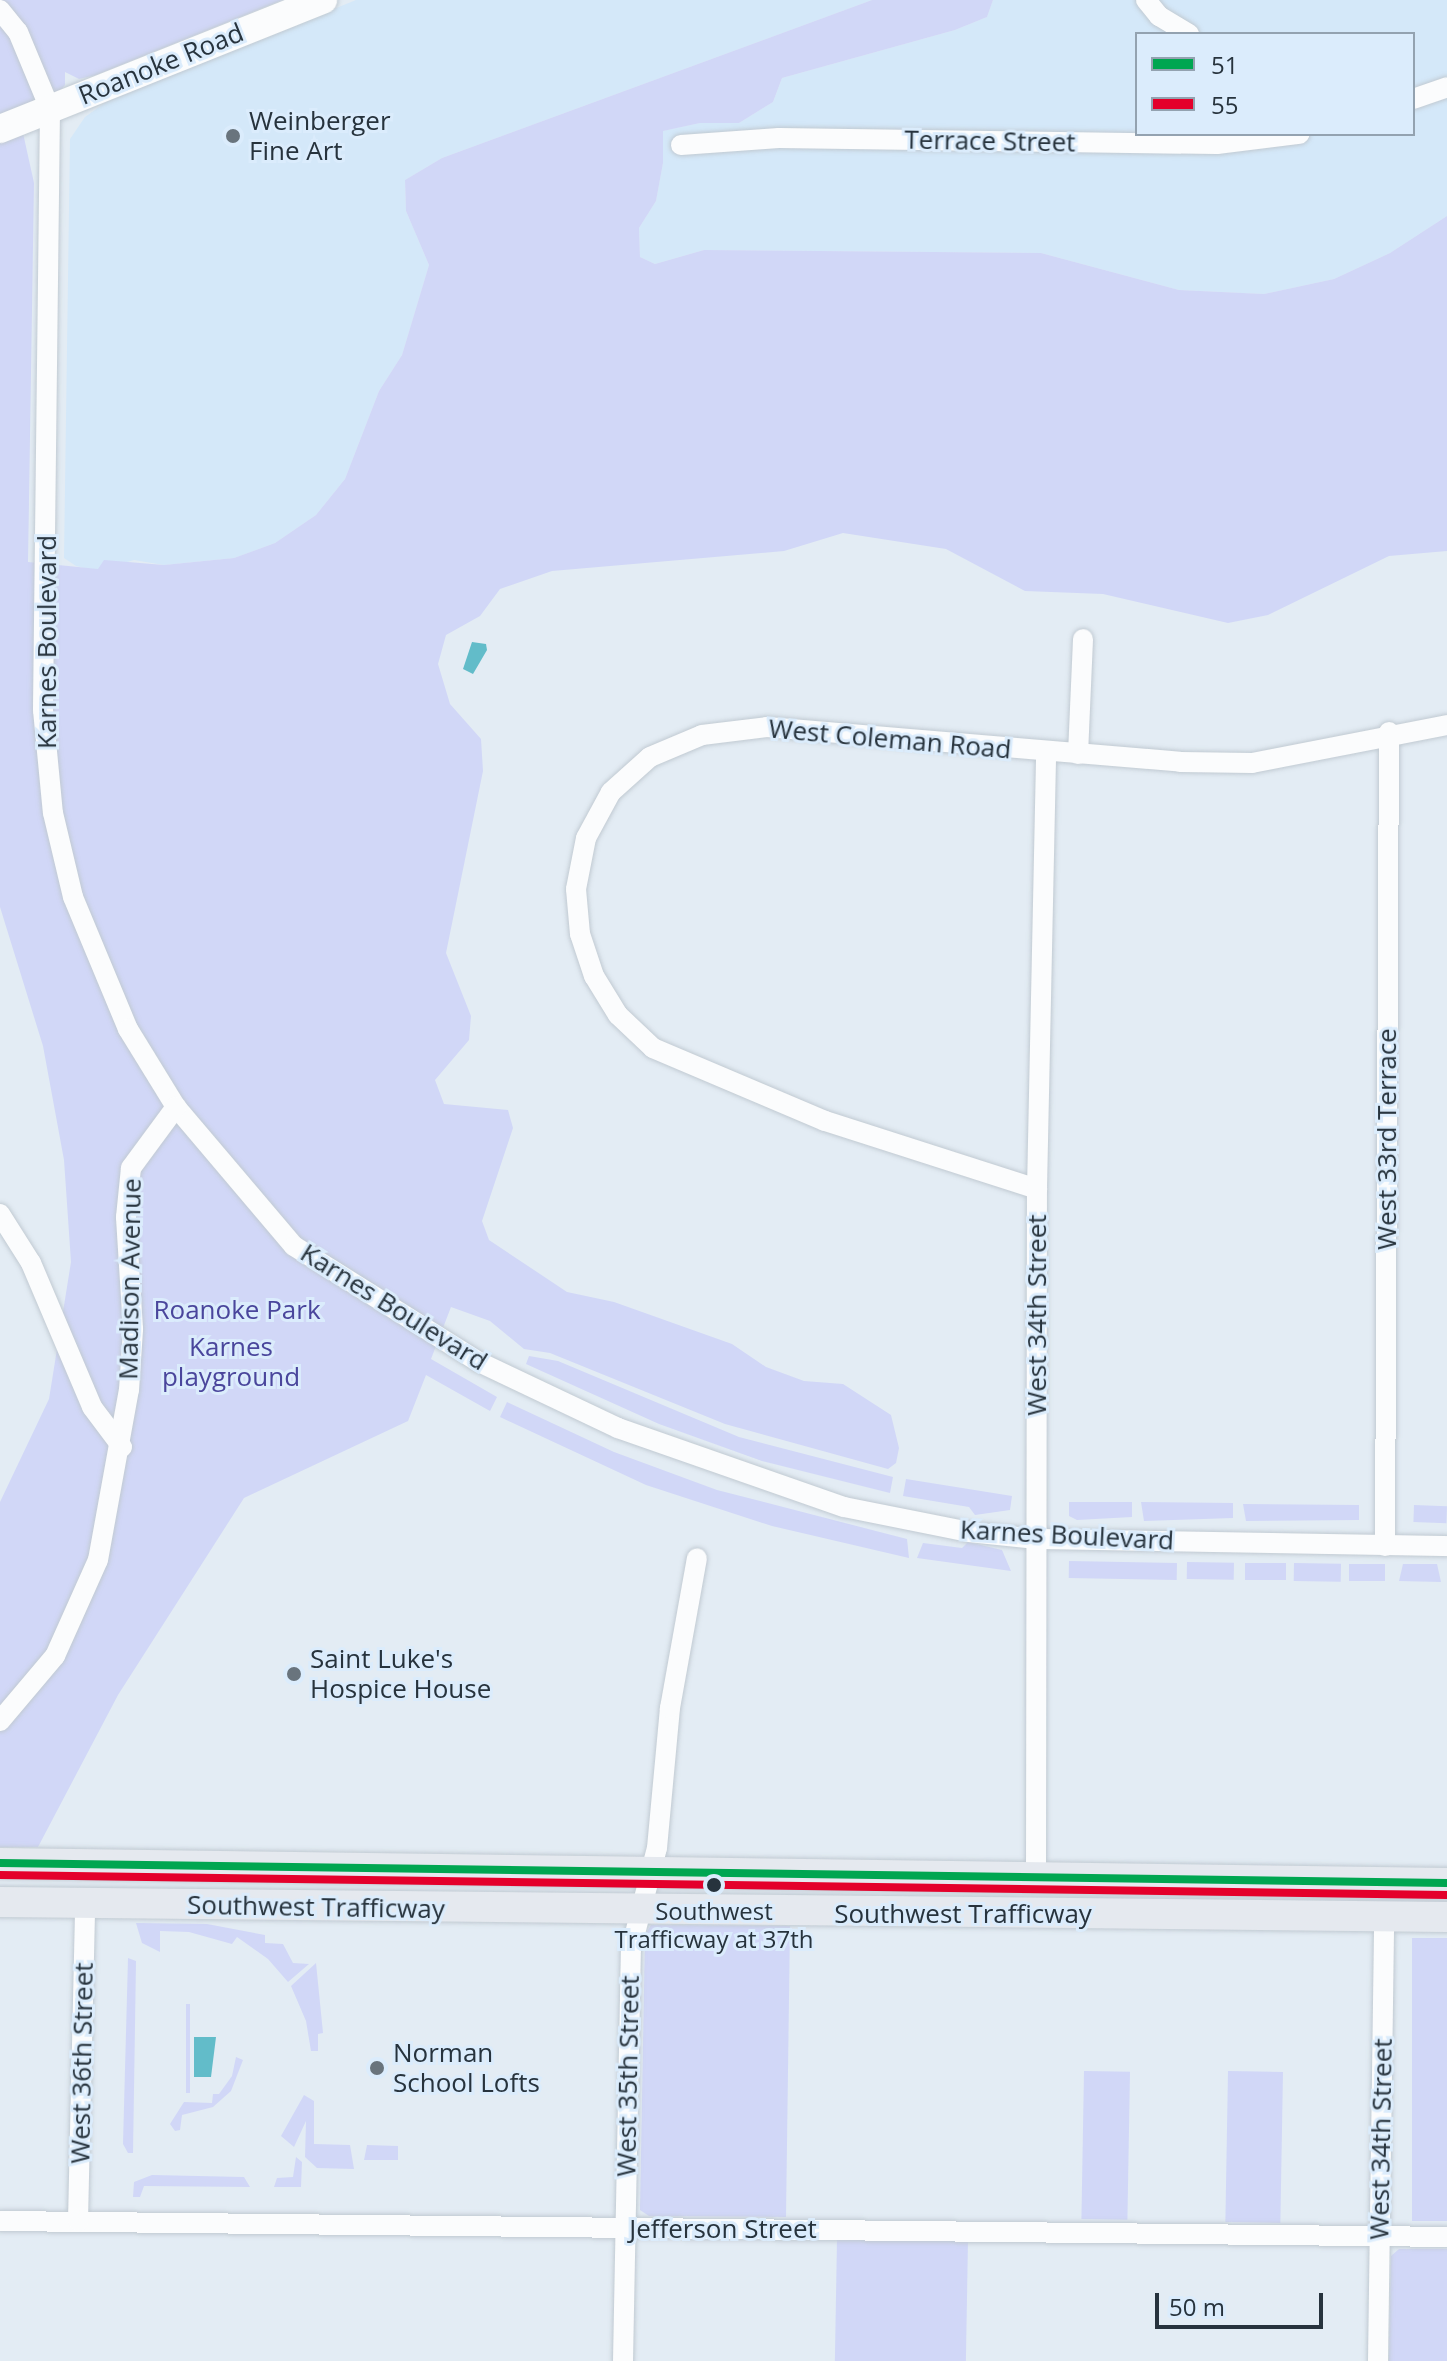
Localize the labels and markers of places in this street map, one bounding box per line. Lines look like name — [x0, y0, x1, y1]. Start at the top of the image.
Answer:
place label: Weinberger Fine Art — [249, 105, 391, 166]
marker: Weinberger Fine Art — [224, 127, 242, 145]
place label: Saint Luke's Hospice House — [310, 1643, 491, 1704]
marker: Saint Luke's Hospice House — [285, 1665, 303, 1683]
marker: Southwest Trafficway at 37th — [706, 1877, 722, 1893]
place label: Southwest Trafficway at 37th — [614, 1897, 814, 1953]
place label: Norman School Lofts — [393, 2037, 540, 2098]
marker: Norman School Lofts — [368, 2059, 386, 2077]

